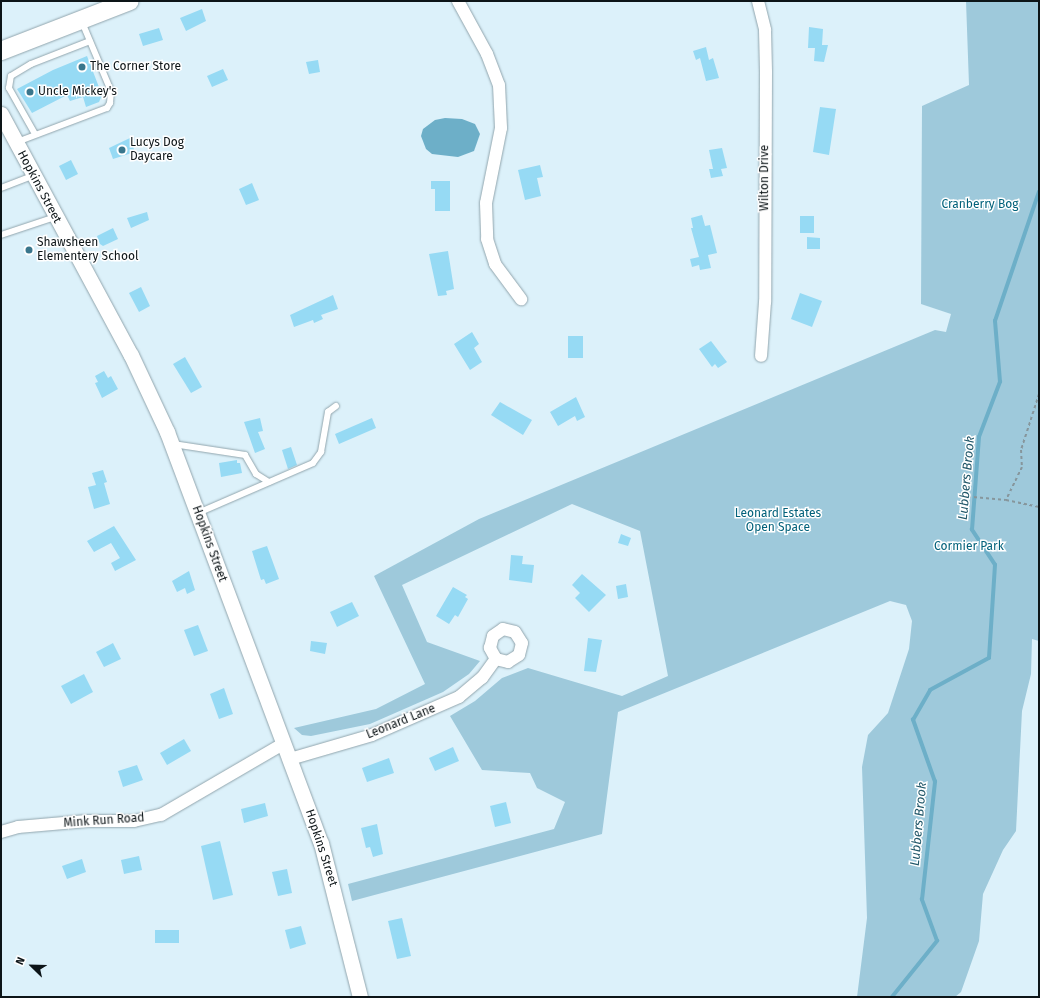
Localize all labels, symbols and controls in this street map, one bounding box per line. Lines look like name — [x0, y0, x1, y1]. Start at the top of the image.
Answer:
place label: The Corner Store — [90, 60, 181, 74]
marker: The Corner Store — [77, 62, 87, 72]
place label: Uncle Mickey's — [38, 85, 117, 99]
marker: Uncle Mickey's — [25, 87, 35, 97]
place label: Lucys Dog Daycare — [130, 136, 184, 164]
marker: Lucys Dog Daycare — [117, 145, 127, 155]
street label: Wilton Drive — [758, 145, 772, 211]
street label: Hopkins Street — [14, 148, 64, 226]
park label: Cranberry Bog — [942, 198, 1018, 212]
place label: Shawsheen Elementery School — [37, 236, 138, 264]
marker: Shawsheen Elementery School — [24, 245, 34, 255]
water label: Lubbers Brook — [956, 435, 978, 521]
street label: Hopkins Street — [189, 504, 229, 584]
park label: Leonard Estates Open Space — [735, 507, 821, 535]
park label: Cormier Park — [934, 540, 1004, 554]
street label: Leonard Lane — [364, 702, 438, 742]
water label: Lubbers Brook — [908, 781, 930, 867]
street label: Hopkins Street — [302, 808, 340, 888]
street label: Mink Run Road — [63, 811, 145, 831]
north arrow — [12, 946, 52, 986]
text: N — [13, 955, 28, 967]

